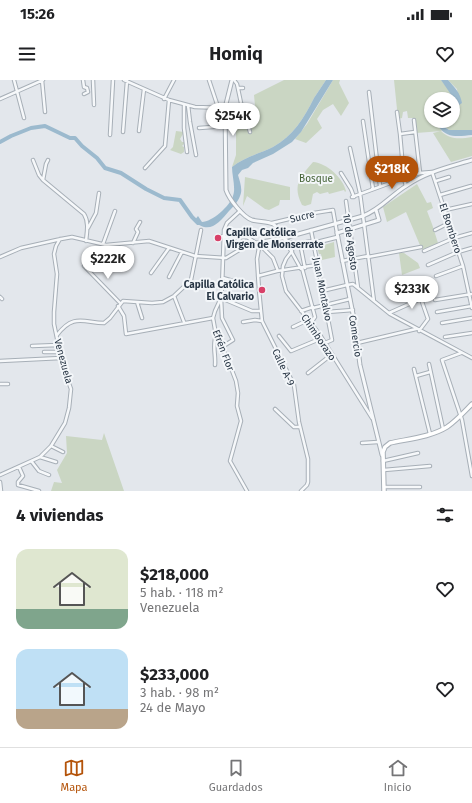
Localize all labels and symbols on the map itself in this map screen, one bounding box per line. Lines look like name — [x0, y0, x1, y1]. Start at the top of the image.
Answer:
pin: $254K — [205, 103, 261, 137]
pin: $218K — [364, 156, 420, 190]
park label: Bosque — [299, 173, 333, 185]
street label: El Bombero — [436, 202, 464, 255]
street label: Sucre — [289, 208, 316, 226]
street label: 10 de Agosto — [340, 213, 360, 271]
place label: Capilla Católica Virgen de Monserrate — [225, 226, 324, 251]
marker: Capilla Católica Virgen de Monserrate — [213, 233, 223, 243]
pin: $222K — [80, 246, 136, 280]
street label: Juan Montalvo — [310, 256, 334, 322]
pin: $233K — [384, 276, 440, 310]
place label: Capilla Católica El Calvario — [184, 278, 255, 303]
marker: Capilla Católica El Calvario — [257, 285, 267, 295]
street label: Chimborazo — [298, 312, 338, 363]
street label: Comercio — [346, 314, 364, 358]
street label: Efrén Flor — [210, 328, 236, 373]
street label: Venezuela — [51, 338, 75, 385]
street label: Calle A-9 — [269, 347, 297, 388]

